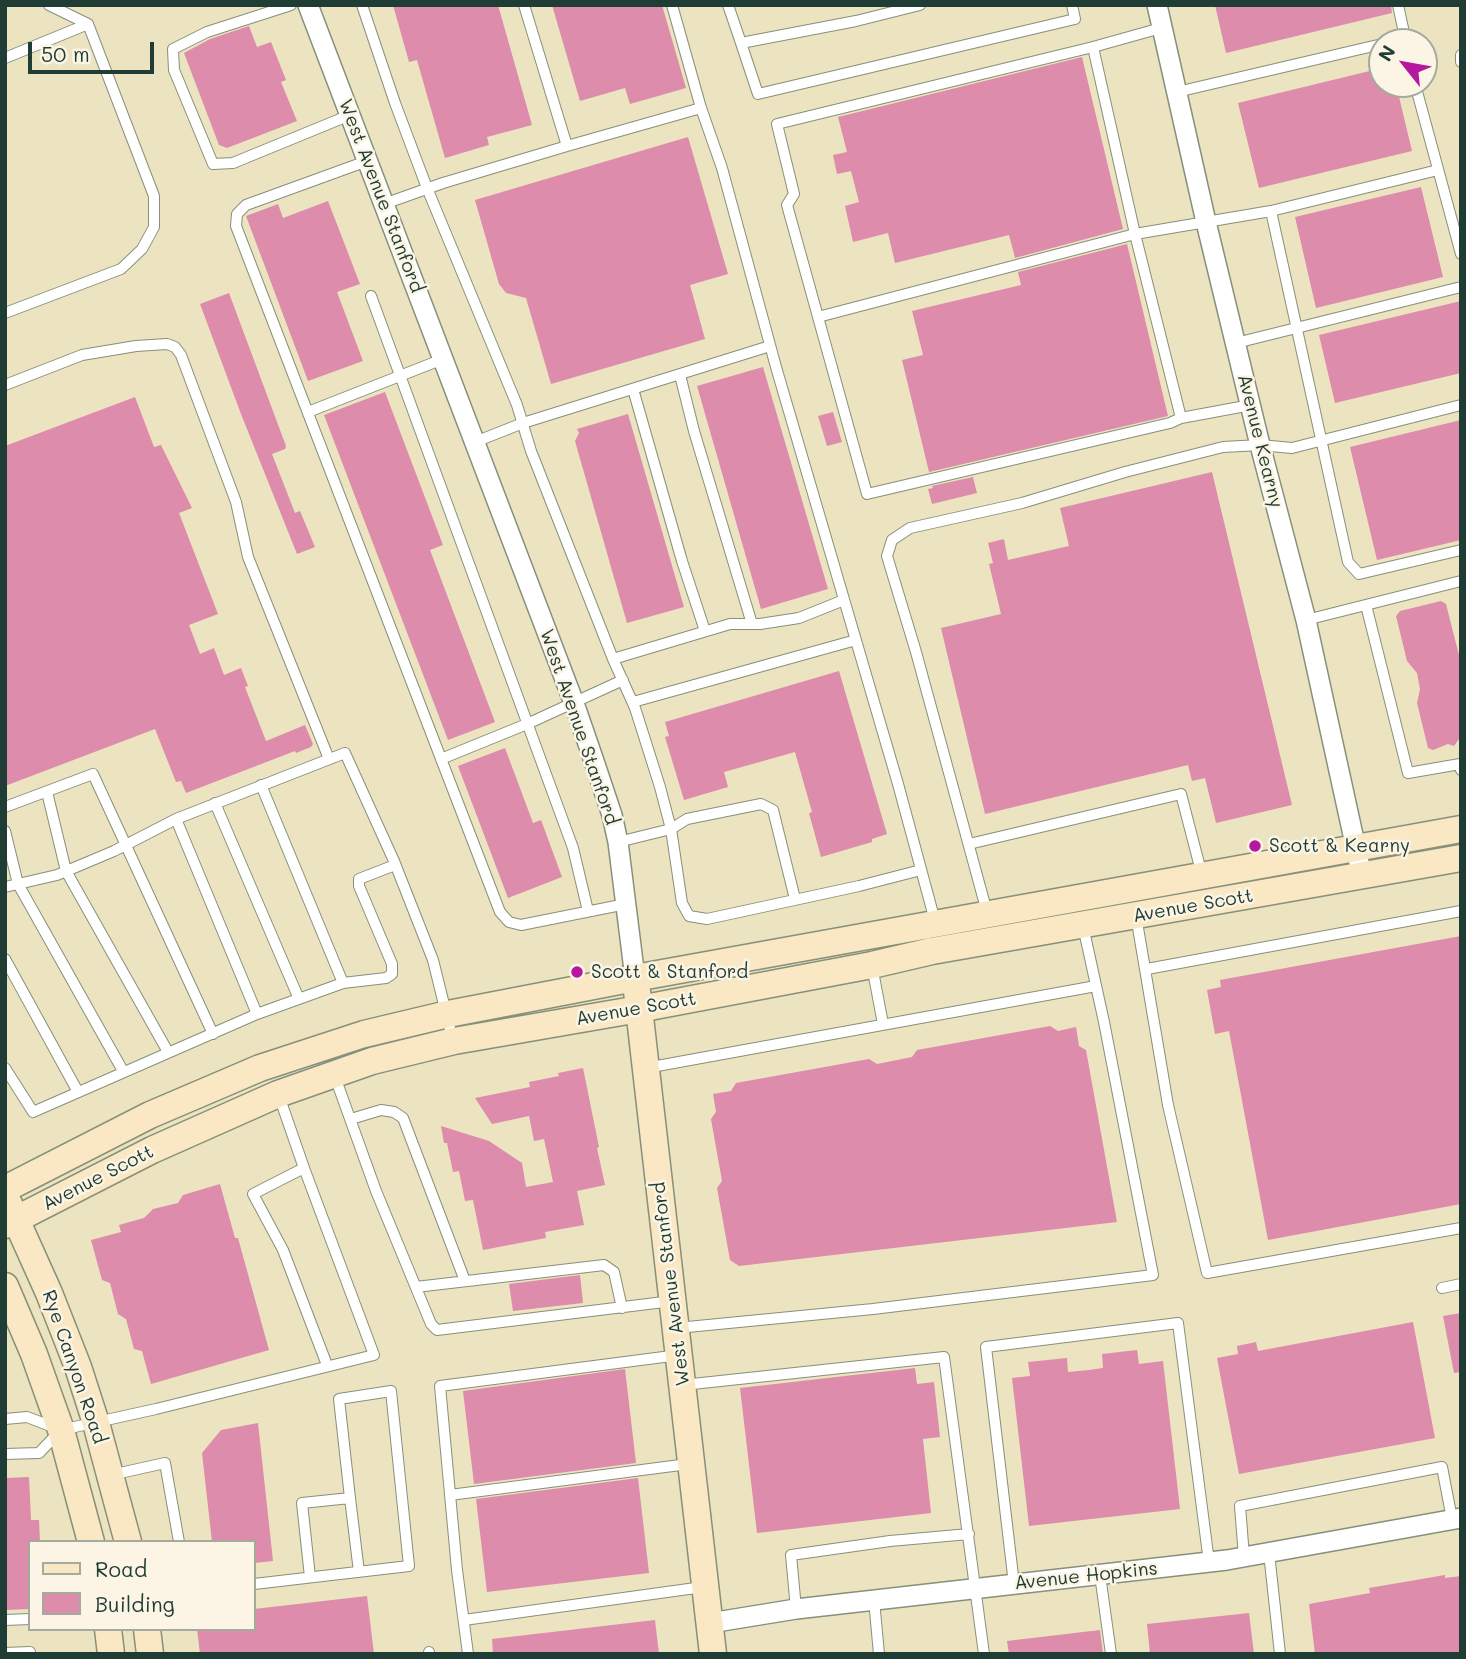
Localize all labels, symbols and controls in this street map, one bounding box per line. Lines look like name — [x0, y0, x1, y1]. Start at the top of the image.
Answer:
scale bar — [32, 28, 158, 72]
north arrow — [1368, 28, 1438, 98]
text: 50 m — [41, 40, 90, 67]
text: N — [1372, 40, 1401, 66]
street label: West Avenue Stanford — [334, 96, 428, 296]
street label: Avenue Kearny — [1232, 372, 1288, 510]
street label: West Avenue Stanford — [535, 626, 623, 828]
place label: Scott & Kearny — [1269, 835, 1410, 857]
marker: Scott & Kearny — [1247, 838, 1263, 854]
street label: Avenue Scott — [1131, 884, 1255, 928]
place label: Scott & Stanford — [591, 961, 748, 983]
marker: Scott & Stanford — [569, 964, 585, 980]
street label: Avenue Scott — [574, 987, 698, 1031]
street label: Avenue Scott — [39, 1140, 157, 1216]
street label: West Avenue Stanford — [647, 1181, 695, 1387]
street label: Rye Canyon Road — [37, 1287, 111, 1447]
legend — [28, 1540, 256, 1631]
text: Road — [95, 1555, 147, 1582]
street label: Avenue Hopkins — [1013, 1557, 1159, 1595]
text: Building — [95, 1590, 175, 1617]

